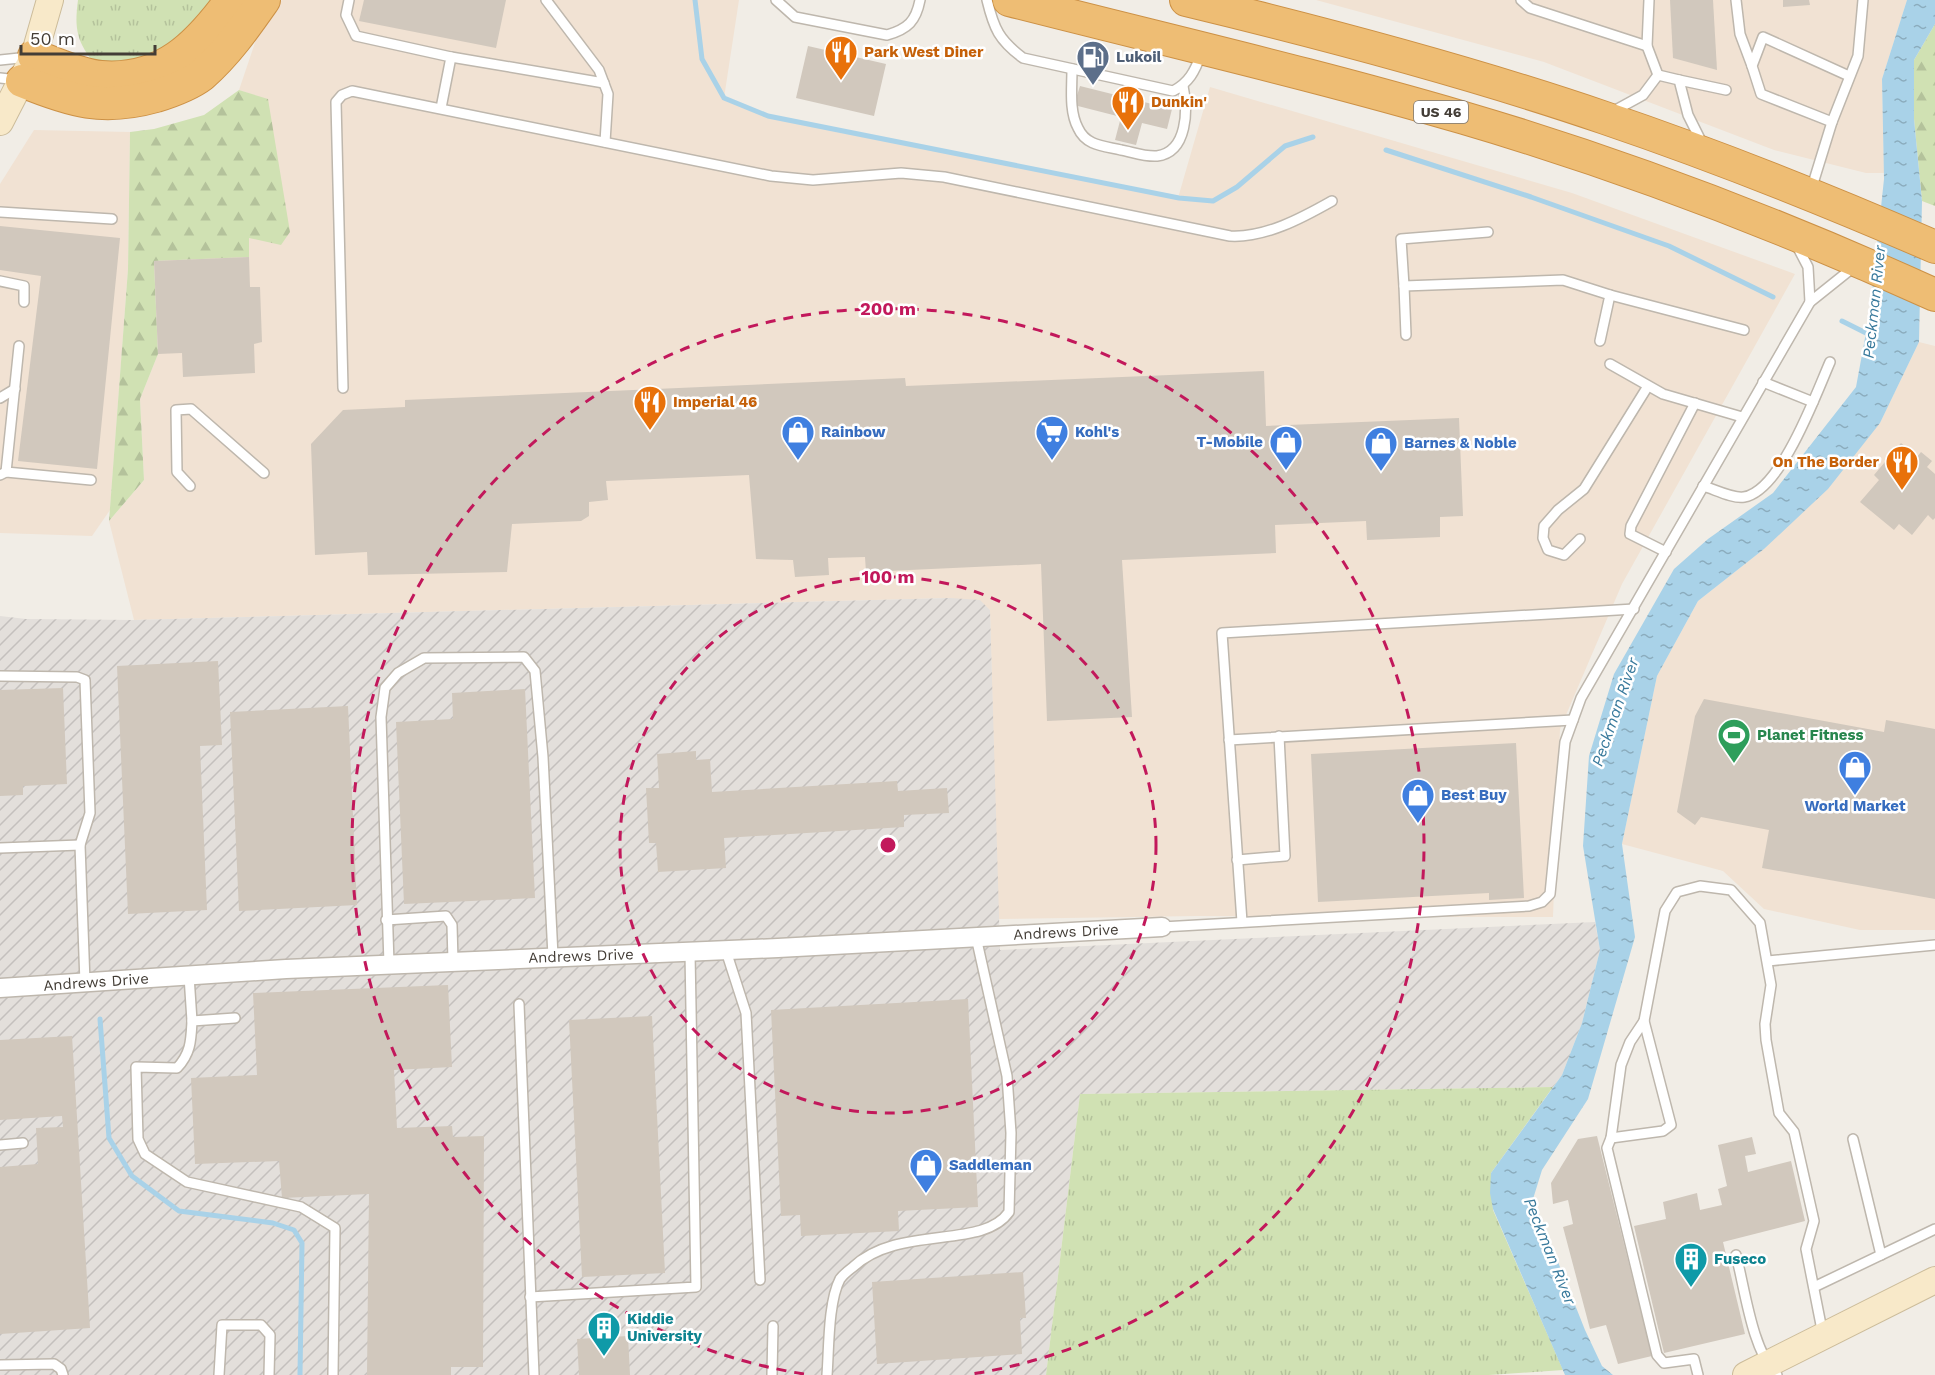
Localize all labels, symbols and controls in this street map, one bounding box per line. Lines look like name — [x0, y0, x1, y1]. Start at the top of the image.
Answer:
scale bar — [21, 18, 154, 56]
text: 50 m — [30, 28, 75, 49]
restaurant icon: Park West Diner — [823, 34, 859, 81]
fuel station icon: Lukoil — [1075, 39, 1111, 86]
place label: Park West Diner — [864, 43, 984, 61]
place label: Lukoil — [1116, 48, 1162, 66]
restaurant icon: Dunkin' — [1110, 84, 1146, 131]
place label: Dunkin' — [1151, 93, 1207, 111]
road number: US 46 — [1414, 101, 1468, 123]
water label: Peckman River — [1859, 244, 1889, 359]
text: 200 m — [860, 298, 916, 319]
restaurant icon: Imperial 46 — [632, 384, 668, 431]
place label: Imperial 46 — [673, 393, 757, 411]
shop icon: Rainbow — [780, 414, 816, 461]
supermarket icon: Kohl's — [1034, 414, 1070, 461]
place label: Rainbow — [821, 423, 886, 441]
place label: Kohl's — [1075, 423, 1119, 441]
shop icon: T-Mobile — [1268, 424, 1304, 471]
shop icon: Barnes & Noble — [1363, 425, 1399, 472]
place label: T-Mobile — [1197, 433, 1263, 451]
place label: Barnes & Noble — [1404, 434, 1517, 452]
restaurant icon: On The Border — [1884, 444, 1920, 491]
place label: On The Border — [1773, 453, 1880, 471]
text: 100 m — [861, 566, 915, 587]
water label: Peckman River — [1588, 654, 1643, 769]
sports icon: Planet Fitness — [1716, 717, 1752, 764]
place label: Planet Fitness — [1757, 726, 1864, 744]
shop icon: World Market — [1837, 749, 1873, 796]
shop icon: Best Buy — [1400, 777, 1436, 824]
place label: Best Buy — [1441, 786, 1507, 804]
place label: World Market — [1804, 797, 1906, 815]
centre of rings — [878, 835, 898, 855]
street label: Andrews Drive — [1013, 920, 1119, 944]
street label: Andrews Drive — [528, 945, 634, 967]
street label: Andrews Drive — [43, 969, 149, 995]
shop icon: Saddleman — [908, 1147, 944, 1194]
place label: Saddleman — [949, 1156, 1032, 1174]
water label: Peckman River — [1520, 1195, 1580, 1308]
building icon: Fuseco — [1673, 1241, 1709, 1288]
place label: Fuseco — [1714, 1250, 1766, 1268]
building icon: Kiddie University — [586, 1310, 622, 1357]
place label: Kiddie University — [627, 1310, 702, 1345]

